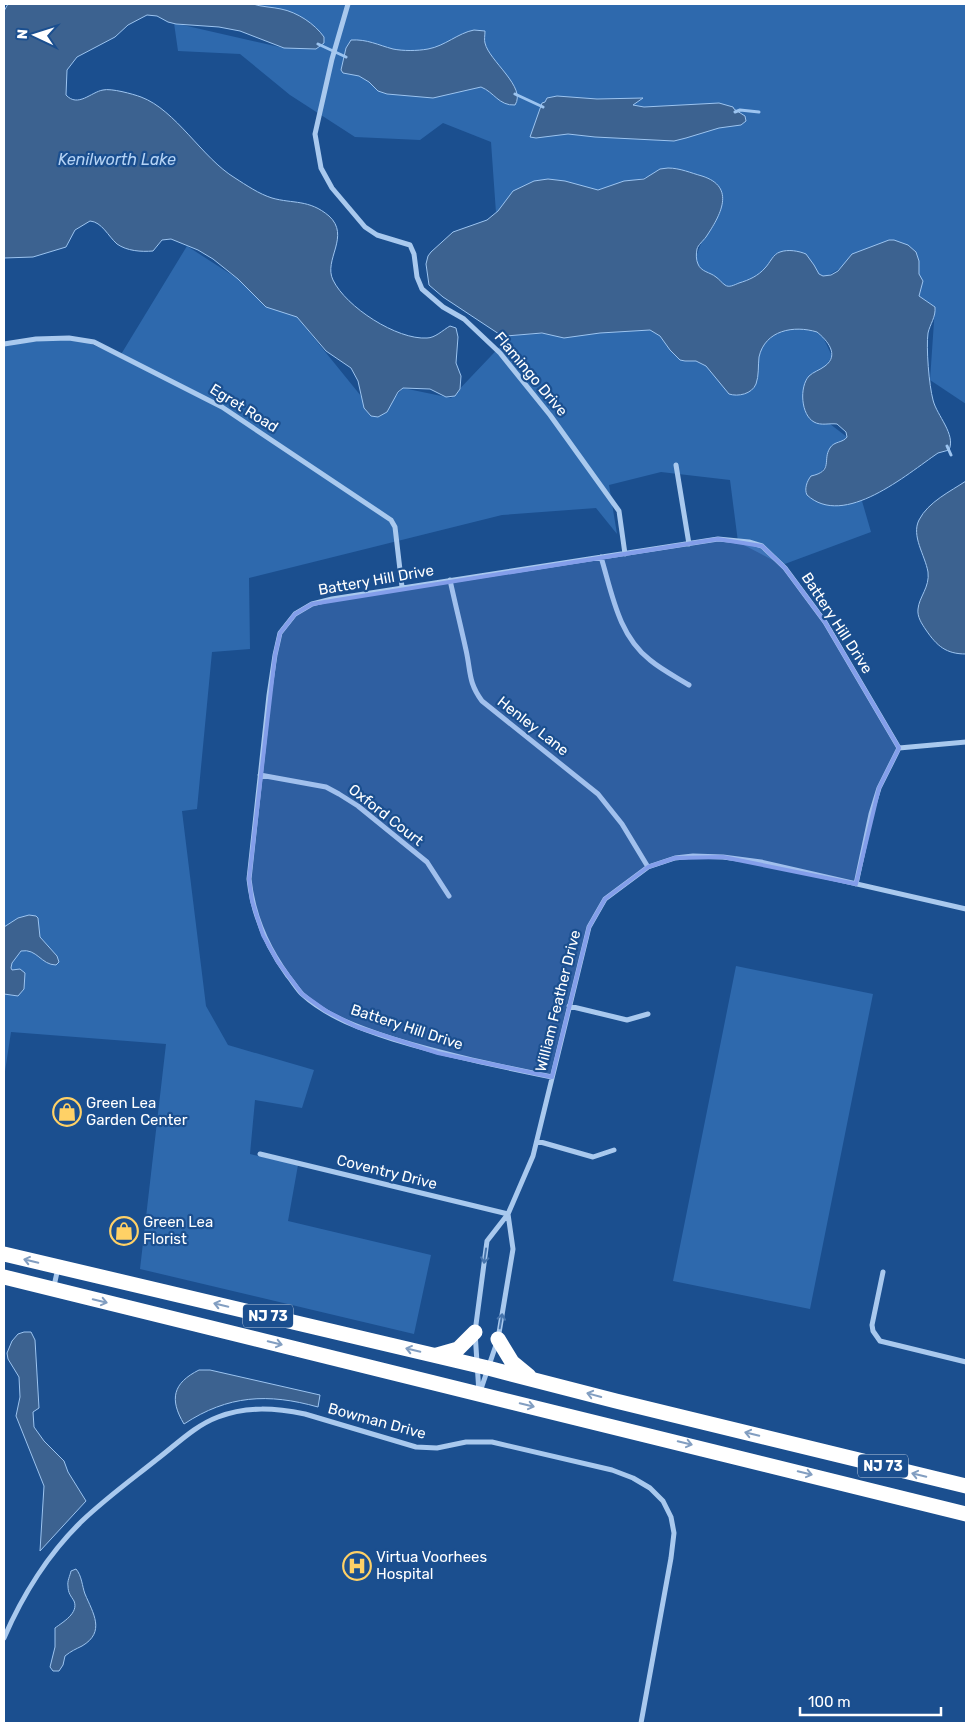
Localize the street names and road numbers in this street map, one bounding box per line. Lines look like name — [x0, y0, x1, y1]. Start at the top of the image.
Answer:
street label: Flamingo Drive — [491, 328, 571, 420]
street label: Egret Road — [207, 380, 281, 436]
street label: Battery Hill Drive — [317, 561, 435, 599]
street label: Battery Hill Drive — [798, 569, 876, 677]
street label: Henley Lane — [494, 693, 572, 759]
street label: Oxford Court — [345, 780, 427, 850]
street label: William Feather Drive — [532, 928, 584, 1074]
street label: Battery Hill Drive — [349, 1000, 465, 1054]
street label: Coventry Drive — [335, 1151, 439, 1193]
road number: NJ 73 — [243, 1304, 293, 1328]
street label: Bowman Drive — [326, 1399, 428, 1443]
road number: NJ 73 — [858, 1454, 908, 1478]

